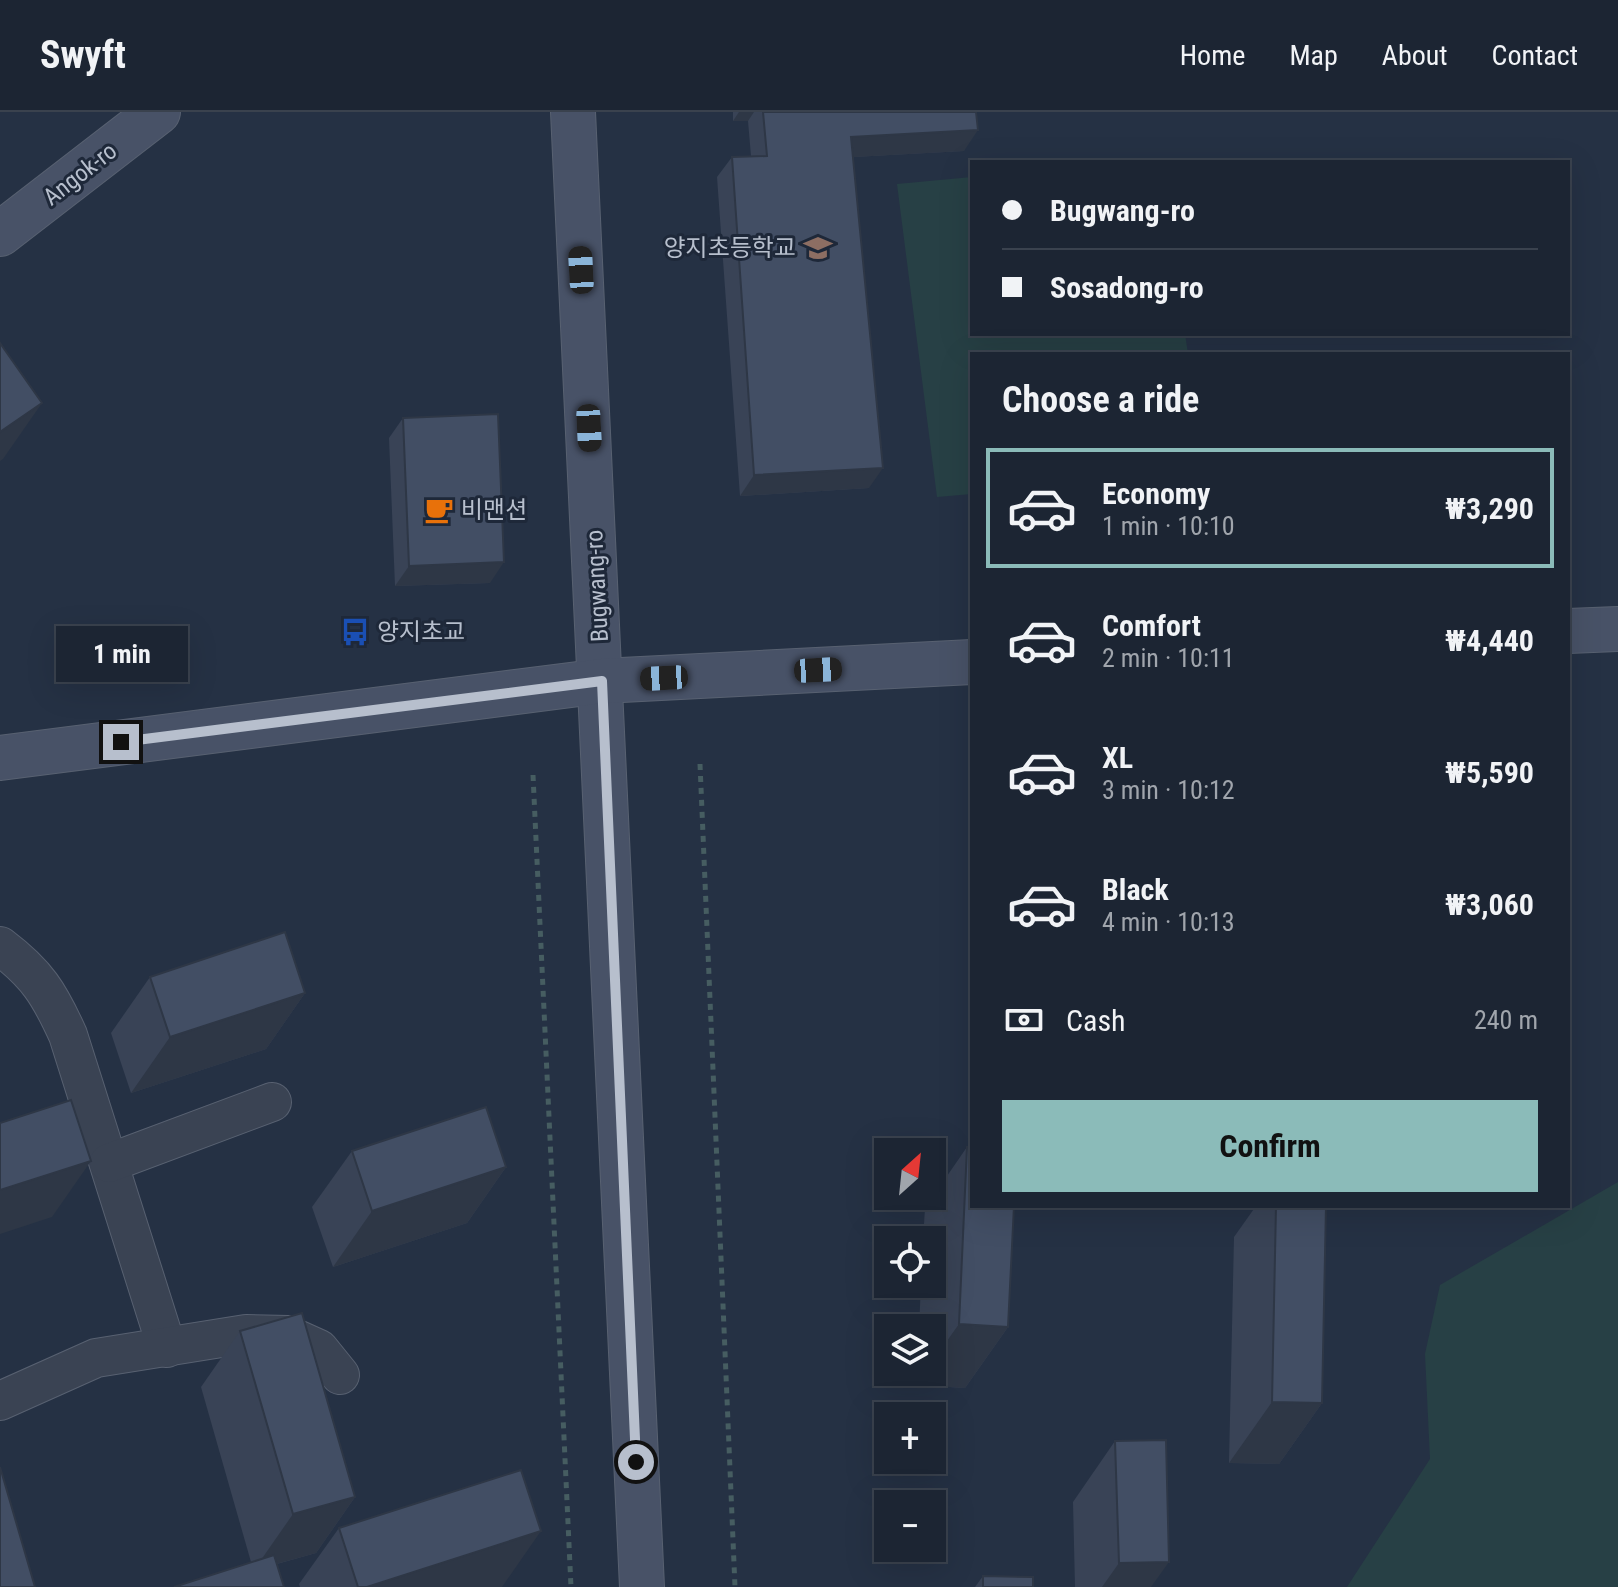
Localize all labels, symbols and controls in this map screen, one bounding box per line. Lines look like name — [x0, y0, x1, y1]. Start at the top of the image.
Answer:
text: Swyft — [40, 33, 126, 77]
text: Home — [1180, 39, 1245, 72]
text: Map — [1289, 39, 1338, 72]
text: About — [1382, 39, 1448, 72]
text: Contact — [1492, 39, 1578, 72]
street label: Angok-ro — [38, 137, 122, 211]
text: Bugwang-ro — [1050, 193, 1195, 228]
school or university icon: 양지초등학교 — [803, 233, 833, 263]
place label: 양지초등학교 — [664, 234, 796, 262]
car — [568, 245, 594, 295]
text: Sosadong-ro — [1050, 270, 1204, 305]
text: Choose a ride — [1002, 379, 1199, 421]
car — [576, 403, 602, 453]
icon: car — [1006, 472, 1078, 544]
text: Economy — [1102, 476, 1210, 511]
text: ₩3,290 — [1445, 491, 1534, 526]
cafe icon: 비맨션 — [424, 495, 454, 525]
place label: 비맨션 — [461, 496, 527, 524]
text: 1 min · 10:10 — [1102, 511, 1235, 541]
street label: Bugwang-ro — [580, 529, 614, 643]
icon: car — [1006, 604, 1078, 676]
text: Comfort — [1102, 608, 1201, 643]
bus stop icon: 양지초교 — [340, 617, 370, 647]
place label: 양지초교 — [377, 618, 465, 646]
text: ₩4,440 — [1445, 623, 1534, 658]
callout: 1 min — [55, 626, 187, 682]
text: 1 min — [93, 639, 151, 669]
text: 2 min · 10:11 — [1102, 643, 1235, 673]
car — [793, 657, 843, 683]
car — [639, 665, 689, 691]
route end — [103, 724, 139, 760]
icon: car — [1006, 736, 1078, 808]
text: XL — [1102, 740, 1133, 775]
text: ₩5,590 — [1445, 755, 1534, 790]
text: 3 min · 10:12 — [1102, 775, 1235, 805]
icon: car — [1006, 868, 1078, 940]
text: Black — [1102, 872, 1169, 907]
text: ₩3,060 — [1445, 887, 1534, 922]
text: 4 min · 10:13 — [1102, 907, 1235, 937]
icon: cash — [1002, 998, 1046, 1042]
text: Cash — [1066, 1003, 1126, 1038]
text: 240 m — [1474, 1005, 1538, 1035]
button: Confirm — [1002, 1100, 1538, 1192]
north arrow — [874, 1138, 946, 1210]
map controls — [874, 1138, 946, 1562]
button: locate — [874, 1226, 946, 1298]
button: layers — [874, 1314, 946, 1386]
button: + — [874, 1402, 946, 1474]
route start — [618, 1444, 654, 1480]
button: − — [874, 1490, 946, 1562]

